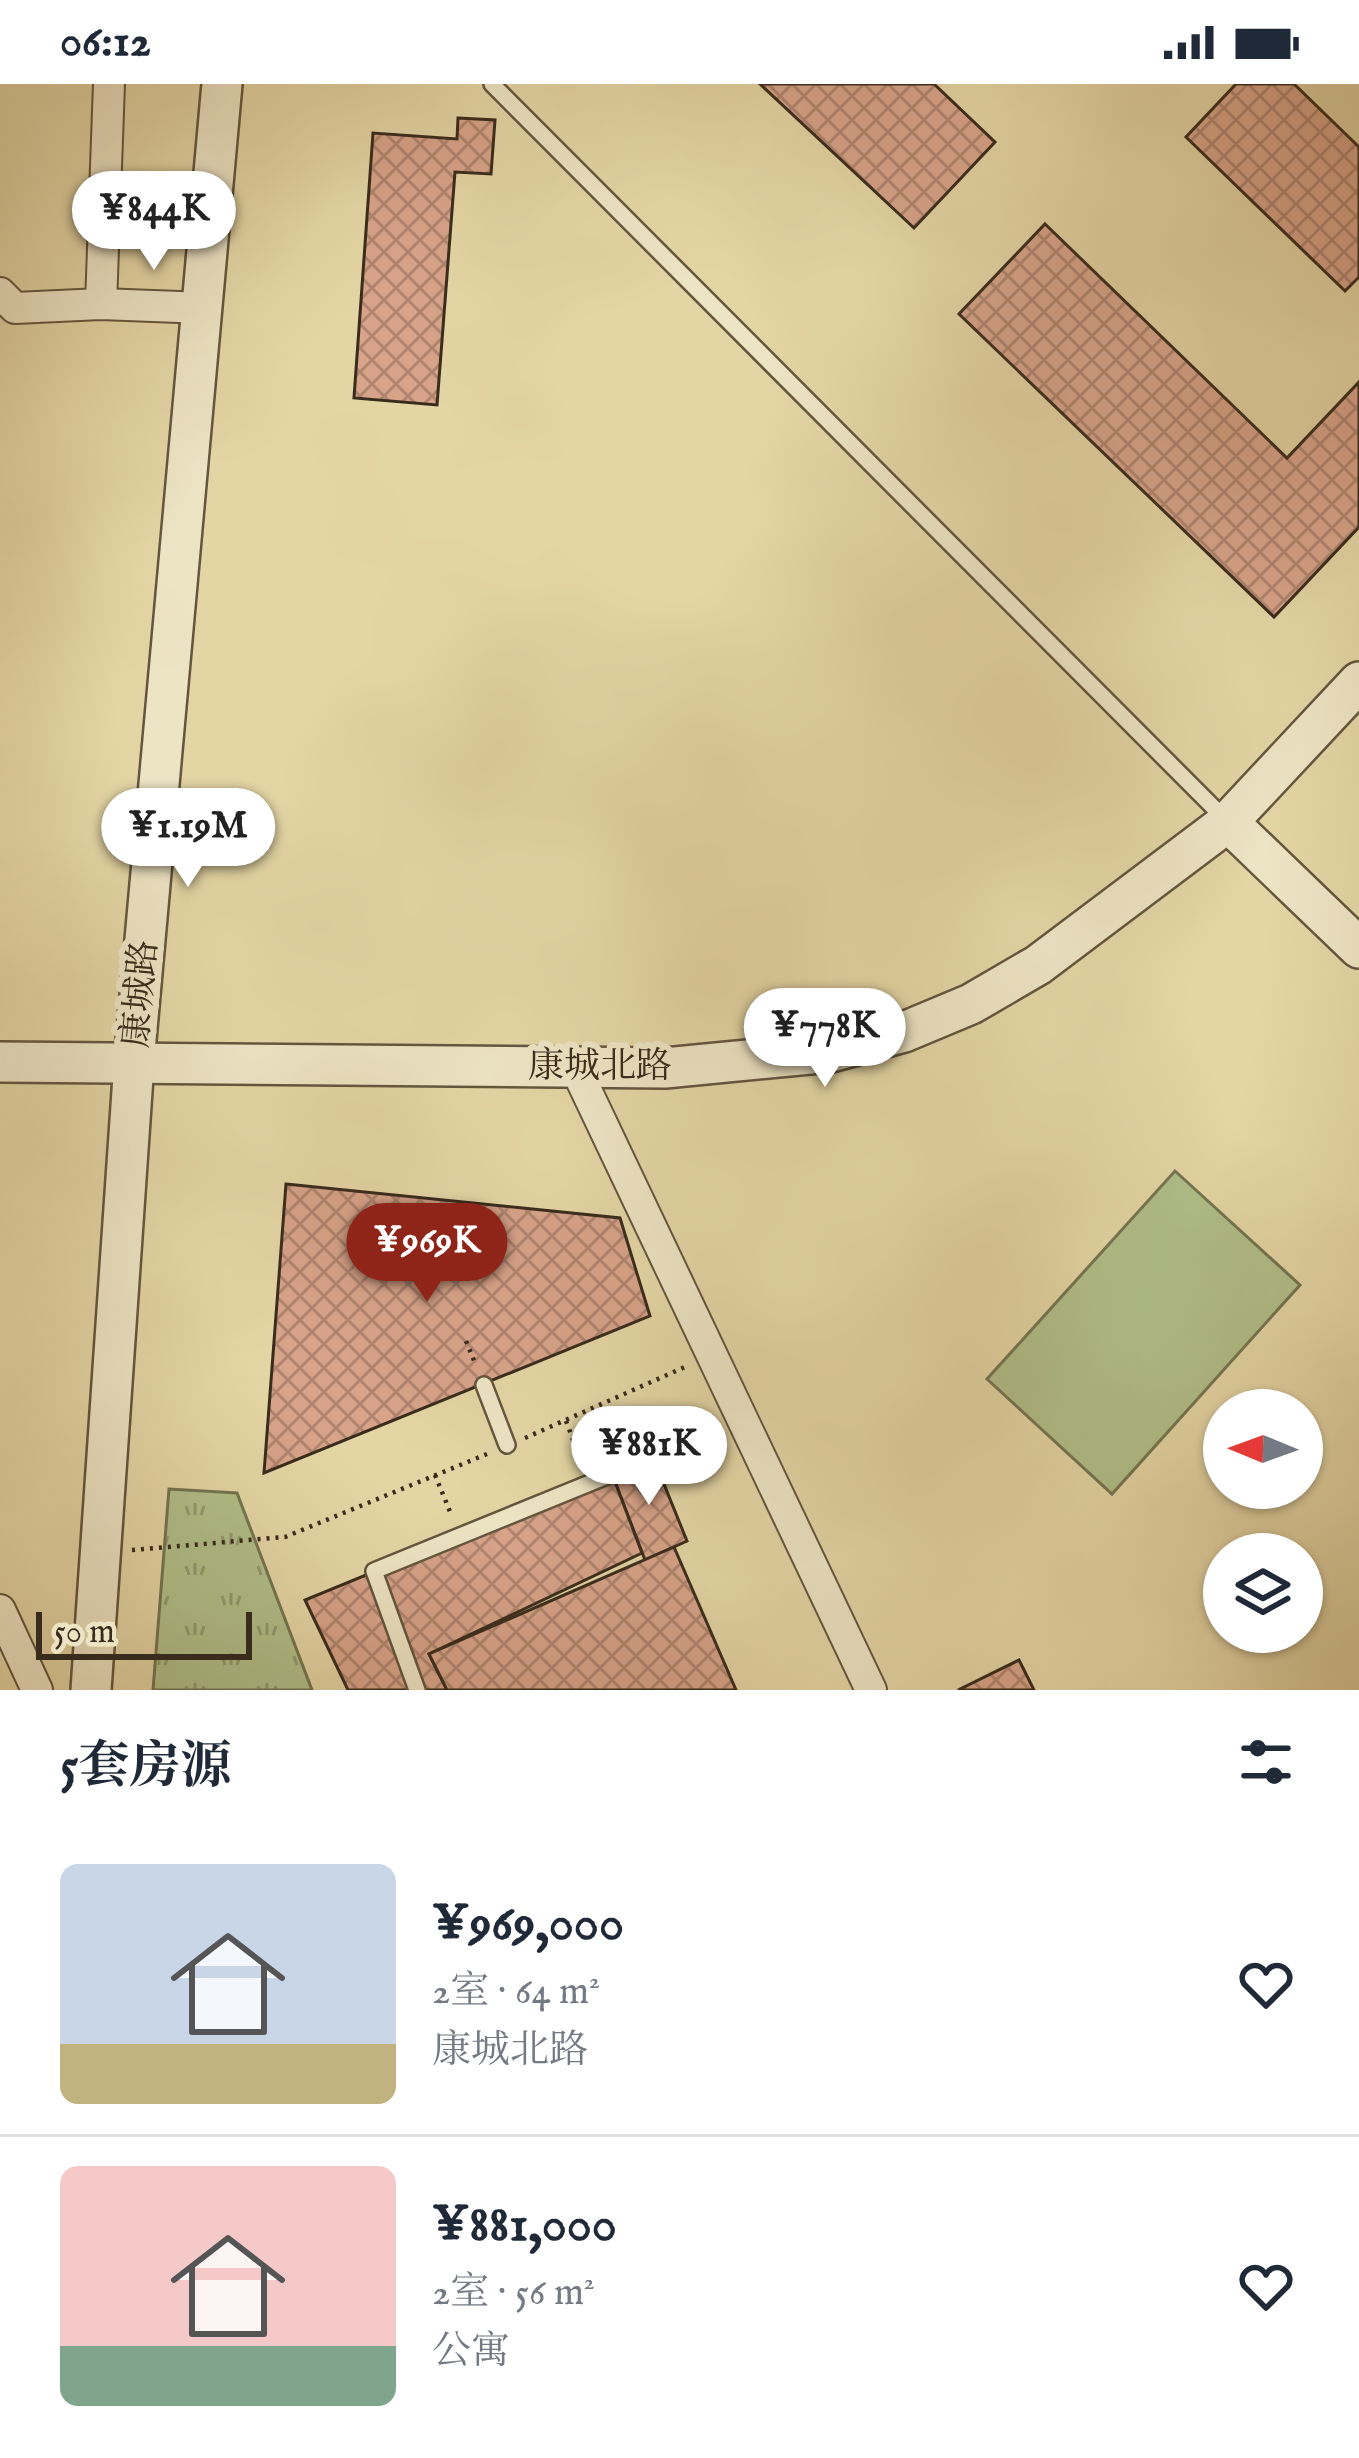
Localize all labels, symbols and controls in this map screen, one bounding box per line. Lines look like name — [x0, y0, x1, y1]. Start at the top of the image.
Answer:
text: 06:12 — [60, 14, 151, 71]
pin: ¥844K — [70, 171, 238, 273]
text: ¥844K — [99, 185, 209, 234]
pin: ¥1.19M — [90, 788, 286, 890]
text: ¥1.19M — [128, 802, 248, 851]
street label: 康城路 — [113, 938, 169, 1050]
pin: ¥778K — [741, 988, 909, 1090]
text: ¥778K — [771, 1002, 879, 1051]
street label: 康城北路 — [528, 1044, 672, 1090]
pin: ¥969K — [343, 1203, 511, 1305]
text: ¥969K — [373, 1217, 481, 1266]
north arrow — [1203, 1389, 1323, 1509]
map controls — [1203, 1389, 1323, 1653]
pin: ¥881K — [565, 1406, 733, 1508]
text: ¥881K — [598, 1420, 700, 1469]
button: layers — [1203, 1533, 1323, 1653]
scale bar — [36, 1606, 252, 1659]
text: 50 m — [54, 1612, 115, 1654]
icon: filters — [1233, 1729, 1299, 1795]
text: 5套房源 — [60, 1736, 231, 1801]
text: ¥969,000 — [432, 1893, 624, 1958]
icon: home — [156, 1912, 300, 2056]
icon: heart — [1233, 1951, 1299, 2017]
text: 2室 · 64 m² — [432, 1968, 600, 2017]
text: 康城北路 — [432, 2027, 588, 2076]
text: ¥881,000 — [432, 2194, 617, 2259]
icon: home — [156, 2214, 300, 2358]
icon: heart — [1233, 2253, 1299, 2319]
text: 2室 · 56 m² — [432, 2269, 595, 2318]
text: 公寓 — [432, 2328, 510, 2377]

